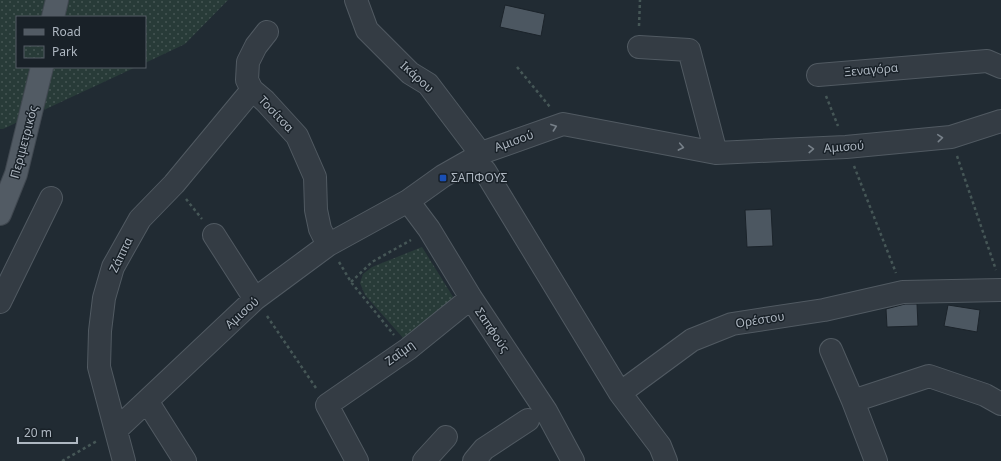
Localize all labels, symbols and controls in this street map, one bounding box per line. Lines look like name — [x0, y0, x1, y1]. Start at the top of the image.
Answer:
legend — [16, 16, 146, 68]
text: Road — [52, 23, 81, 40]
text: Park — [52, 43, 78, 60]
street label: Ικάρου — [397, 57, 438, 96]
street label: Ξεναγόρα — [843, 59, 899, 80]
street label: Τοσίτσα — [255, 92, 298, 136]
street label: Περιμετρικός — [6, 103, 41, 180]
one-way arrow — [550, 123, 557, 132]
street label: Αμισού — [492, 126, 536, 155]
one-way arrow — [937, 134, 943, 143]
street label: Αμισού — [823, 137, 865, 156]
one-way arrow — [678, 142, 684, 150]
one-way arrow — [808, 144, 814, 153]
place label: ΣΑΠΦΟΥΣ — [451, 169, 507, 186]
marker: ΣΑΠΦΟΥΣ — [438, 173, 448, 183]
street label: Ζάππα — [105, 234, 137, 275]
street label: Αμισού — [221, 293, 262, 332]
street label: Σαπφούς — [471, 304, 514, 356]
street label: Ορέστου — [734, 307, 786, 332]
street label: Ζαΐμη — [381, 336, 418, 369]
scale bar — [18, 419, 77, 445]
text: 20 m — [24, 424, 52, 441]

